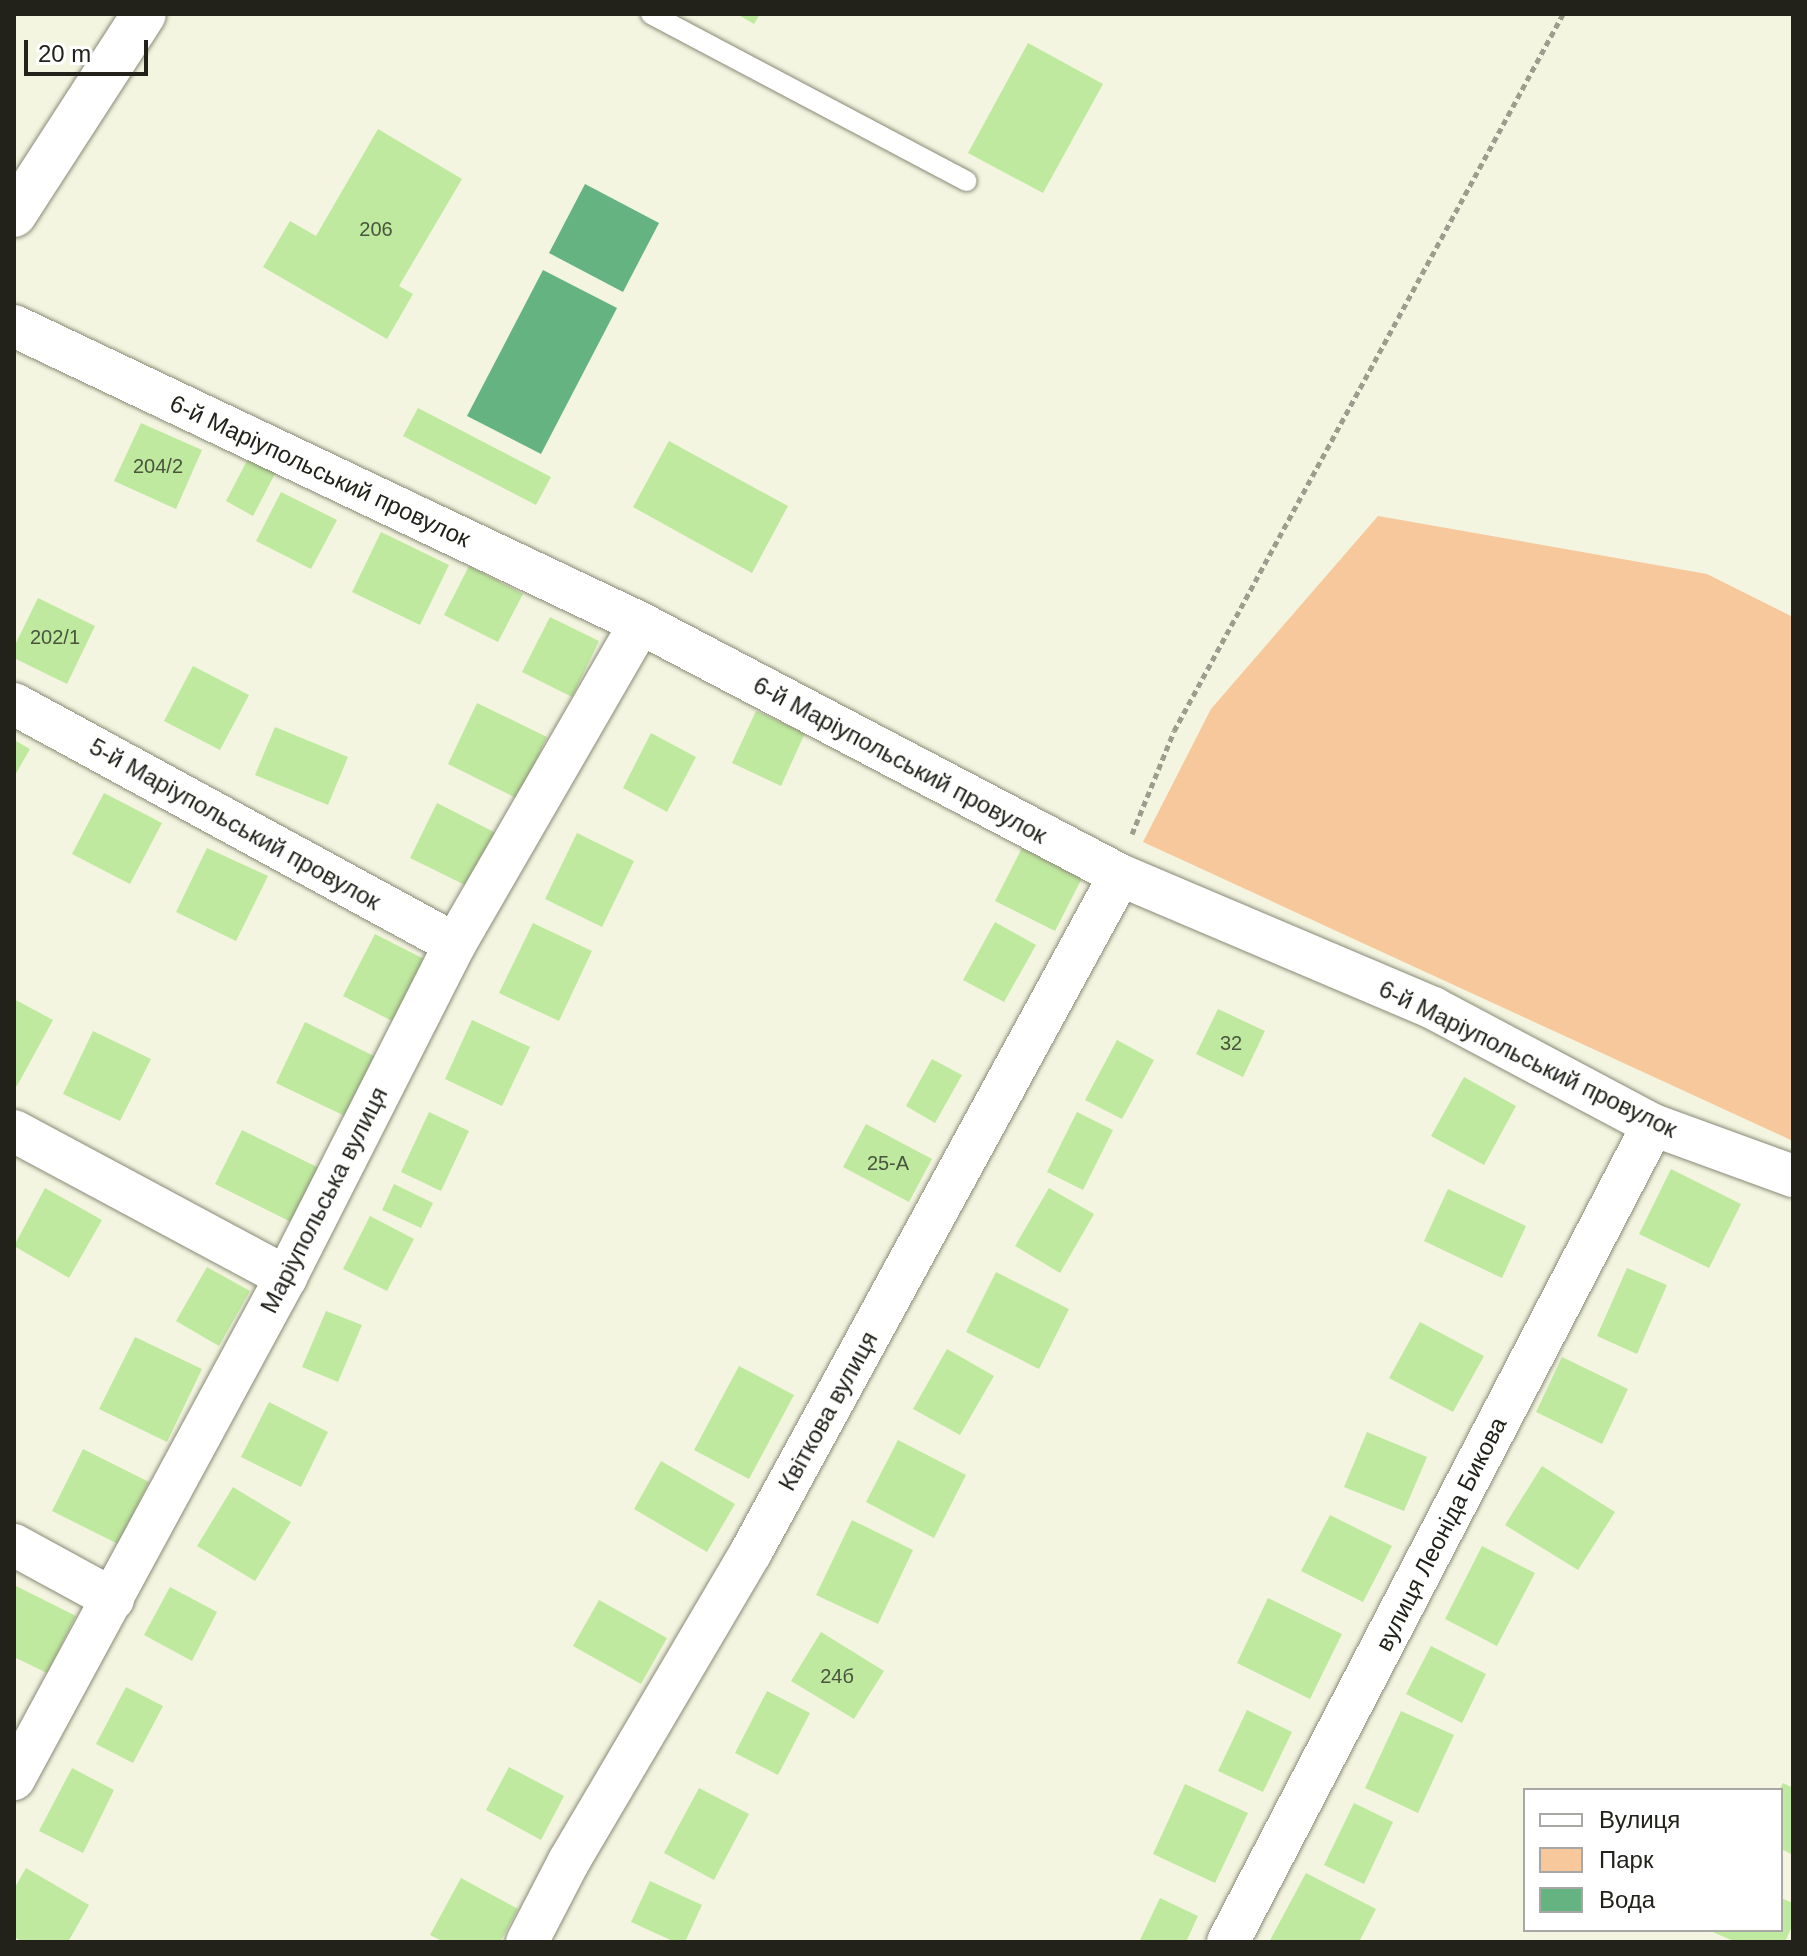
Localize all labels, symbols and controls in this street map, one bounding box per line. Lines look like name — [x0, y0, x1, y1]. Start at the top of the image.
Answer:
scale bar — [28, 24, 152, 74]
text: 20 m — [38, 40, 91, 67]
house number: 206 — [359, 217, 393, 241]
street label: 6-й Маріупольський провулок — [165, 389, 475, 553]
house number: 204/2 — [133, 454, 183, 478]
house number: 202/1 — [30, 625, 80, 649]
street label: 6-й Маріупольський провулок — [748, 670, 1052, 850]
street label: 5-й Маріупольський провулок — [85, 732, 385, 916]
street label: 6-й Маріупольський провулок — [1374, 974, 1682, 1144]
house number: 32 — [1220, 1031, 1242, 1055]
street label: Маріупольська вулиця — [254, 1082, 394, 1318]
house number: 25-А — [867, 1151, 909, 1175]
street label: Квіткова вулиця — [772, 1326, 884, 1496]
street label: вулиця Леоніда Бикова — [1369, 1412, 1513, 1656]
house number: 24б — [820, 1664, 854, 1688]
legend — [1523, 1788, 1783, 1932]
text: Вулиця — [1599, 1806, 1680, 1833]
text: Парк — [1599, 1846, 1653, 1873]
text: Вода — [1599, 1886, 1655, 1913]

